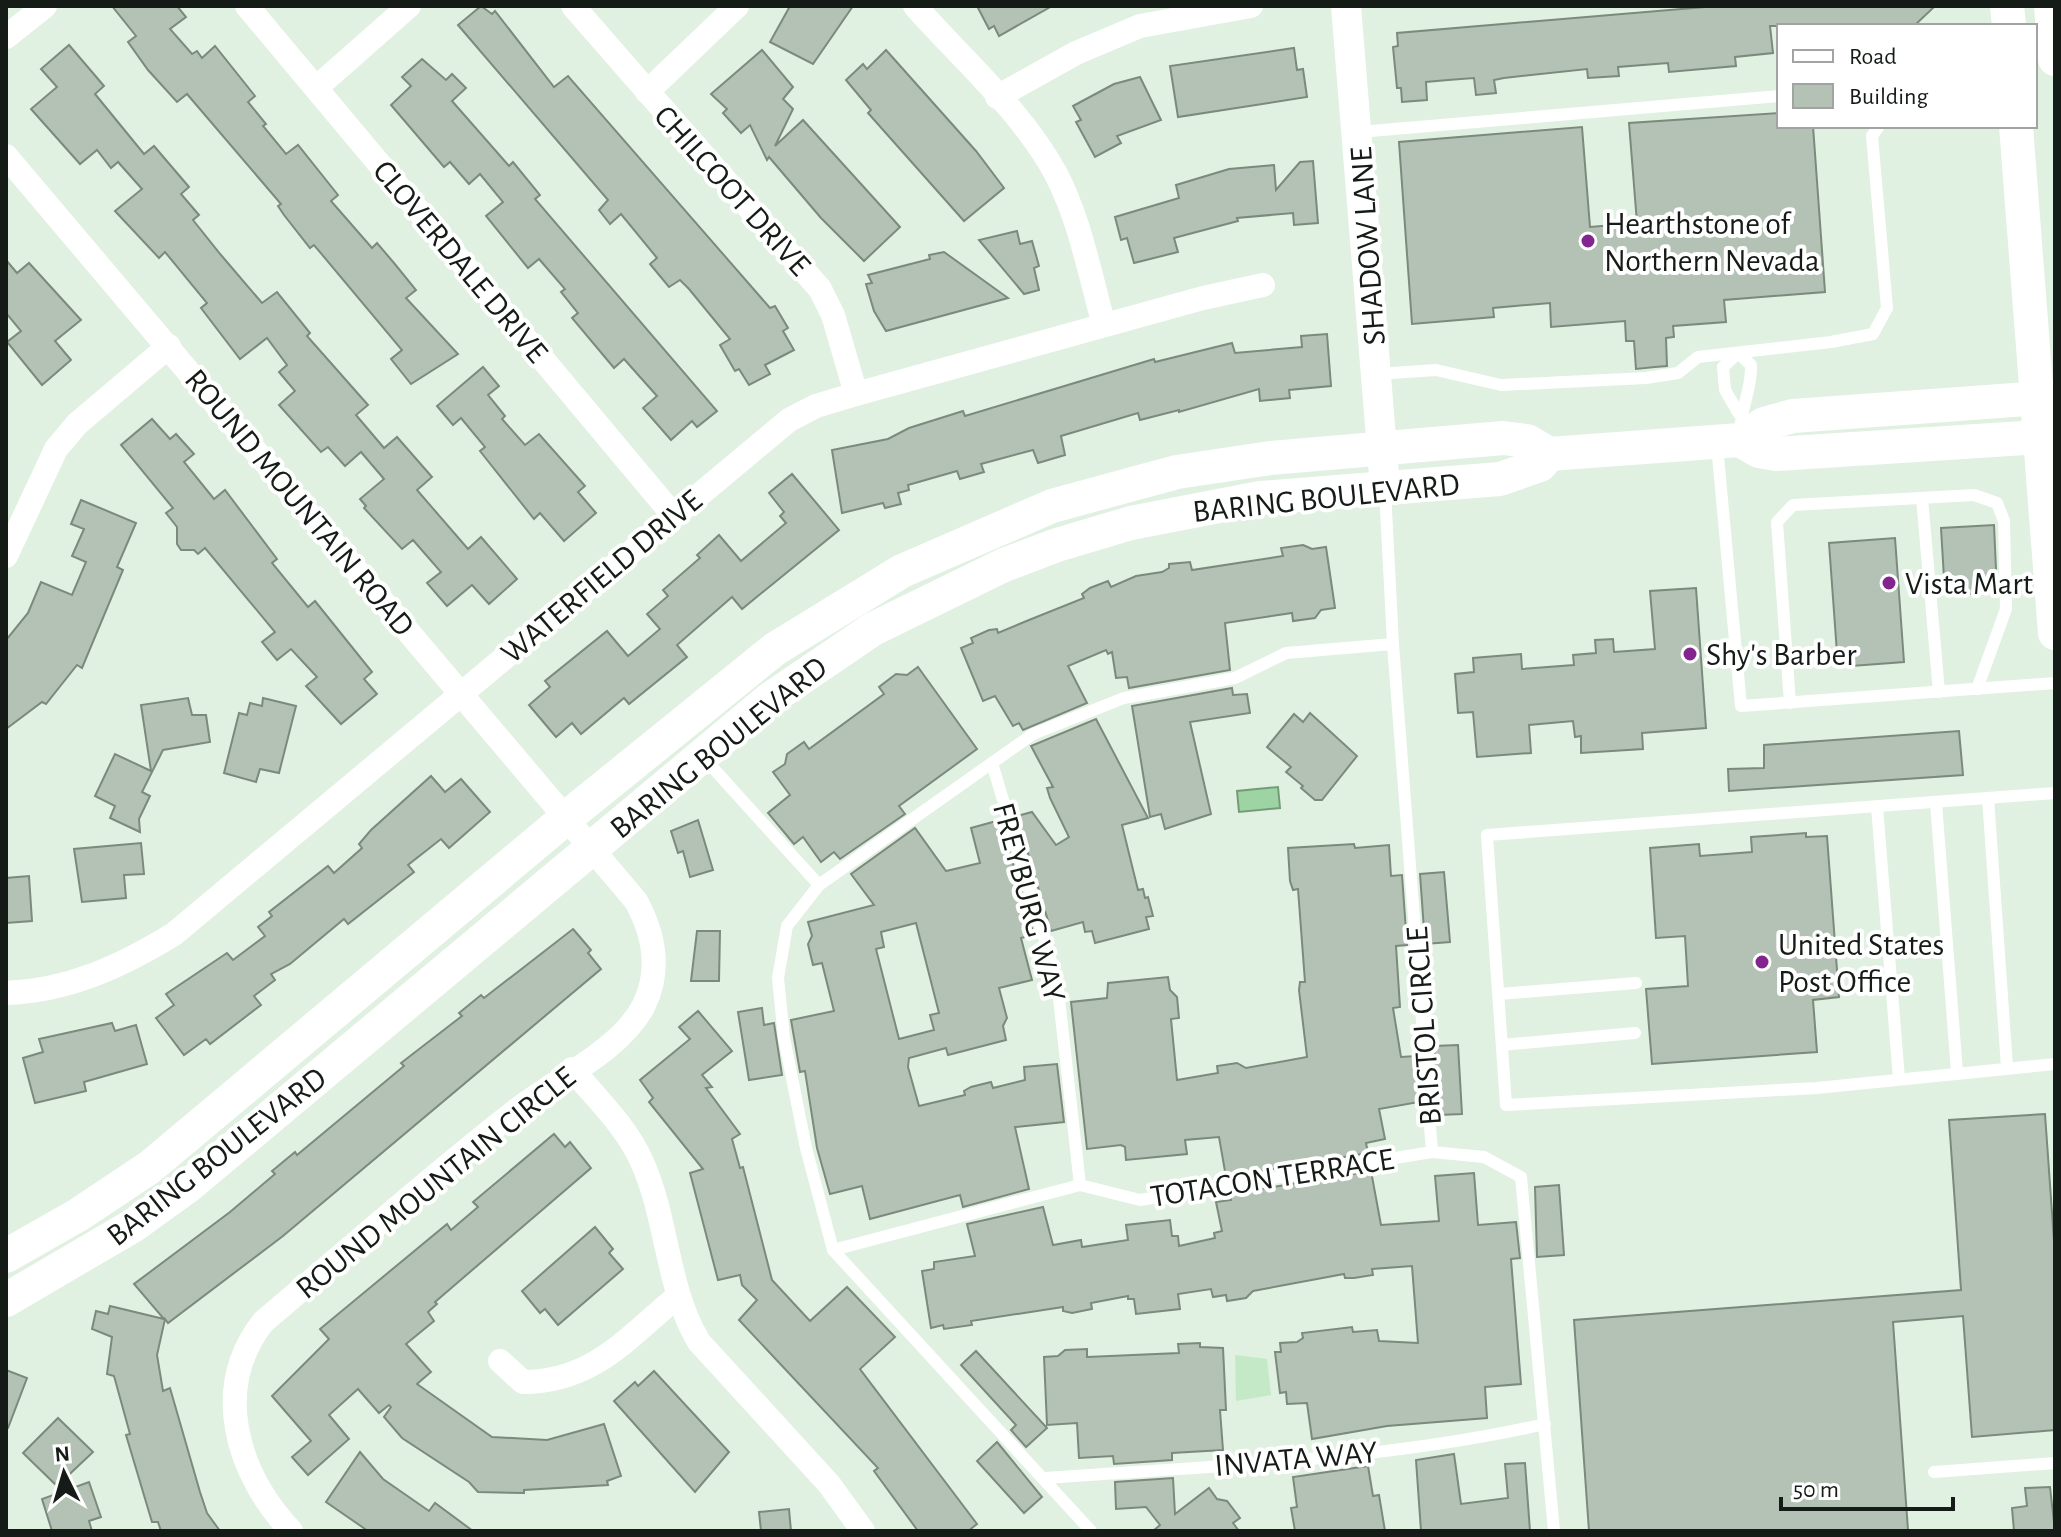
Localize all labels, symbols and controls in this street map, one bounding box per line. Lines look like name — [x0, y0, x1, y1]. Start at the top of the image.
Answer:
legend — [1777, 24, 2037, 128]
text: Road — [1849, 45, 1897, 69]
text: Building — [1849, 85, 1928, 109]
street label: CHILCOOT DRIVE — [648, 100, 816, 282]
street label: SHADOW LANE — [1345, 146, 1391, 346]
street label: CLOVERDALE DRIVE — [367, 155, 554, 369]
place label: Hearthstone of Northern Nevada — [1604, 208, 1820, 277]
marker: Hearthstone of Northern Nevada — [1579, 232, 1597, 250]
street label: ROUND MOUNTAIN ROAD — [179, 363, 420, 642]
street label: BARING BOULEVARD — [1191, 468, 1461, 528]
street label: WATERFIELD DRIVE — [495, 484, 708, 670]
place label: Vista Mart — [1905, 568, 2033, 600]
marker: Vista Mart — [1880, 574, 1898, 592]
place label: Shy's Barber — [1706, 639, 1857, 671]
marker: Shy's Barber — [1681, 645, 1699, 663]
street label: BARING BOULEVARD — [604, 651, 833, 845]
street label: FREYBURG WAY — [987, 799, 1071, 1005]
street label: BRISTOL CIRCLE — [1401, 925, 1447, 1127]
place label: United States Post Office — [1778, 929, 1944, 998]
marker: United States Post Office — [1753, 953, 1771, 971]
street label: ROUND MOUNTAIN CIRCLE — [290, 1061, 581, 1305]
street label: BARING BOULEVARD — [101, 1062, 332, 1252]
street label: TOTACON TERRACE — [1148, 1143, 1396, 1213]
north arrow — [24, 1433, 104, 1513]
street label: INVATA WAY — [1213, 1436, 1379, 1482]
text: N — [54, 1442, 71, 1466]
scale bar — [1781, 1461, 1953, 1511]
text: 50 m — [1793, 1478, 1839, 1502]

